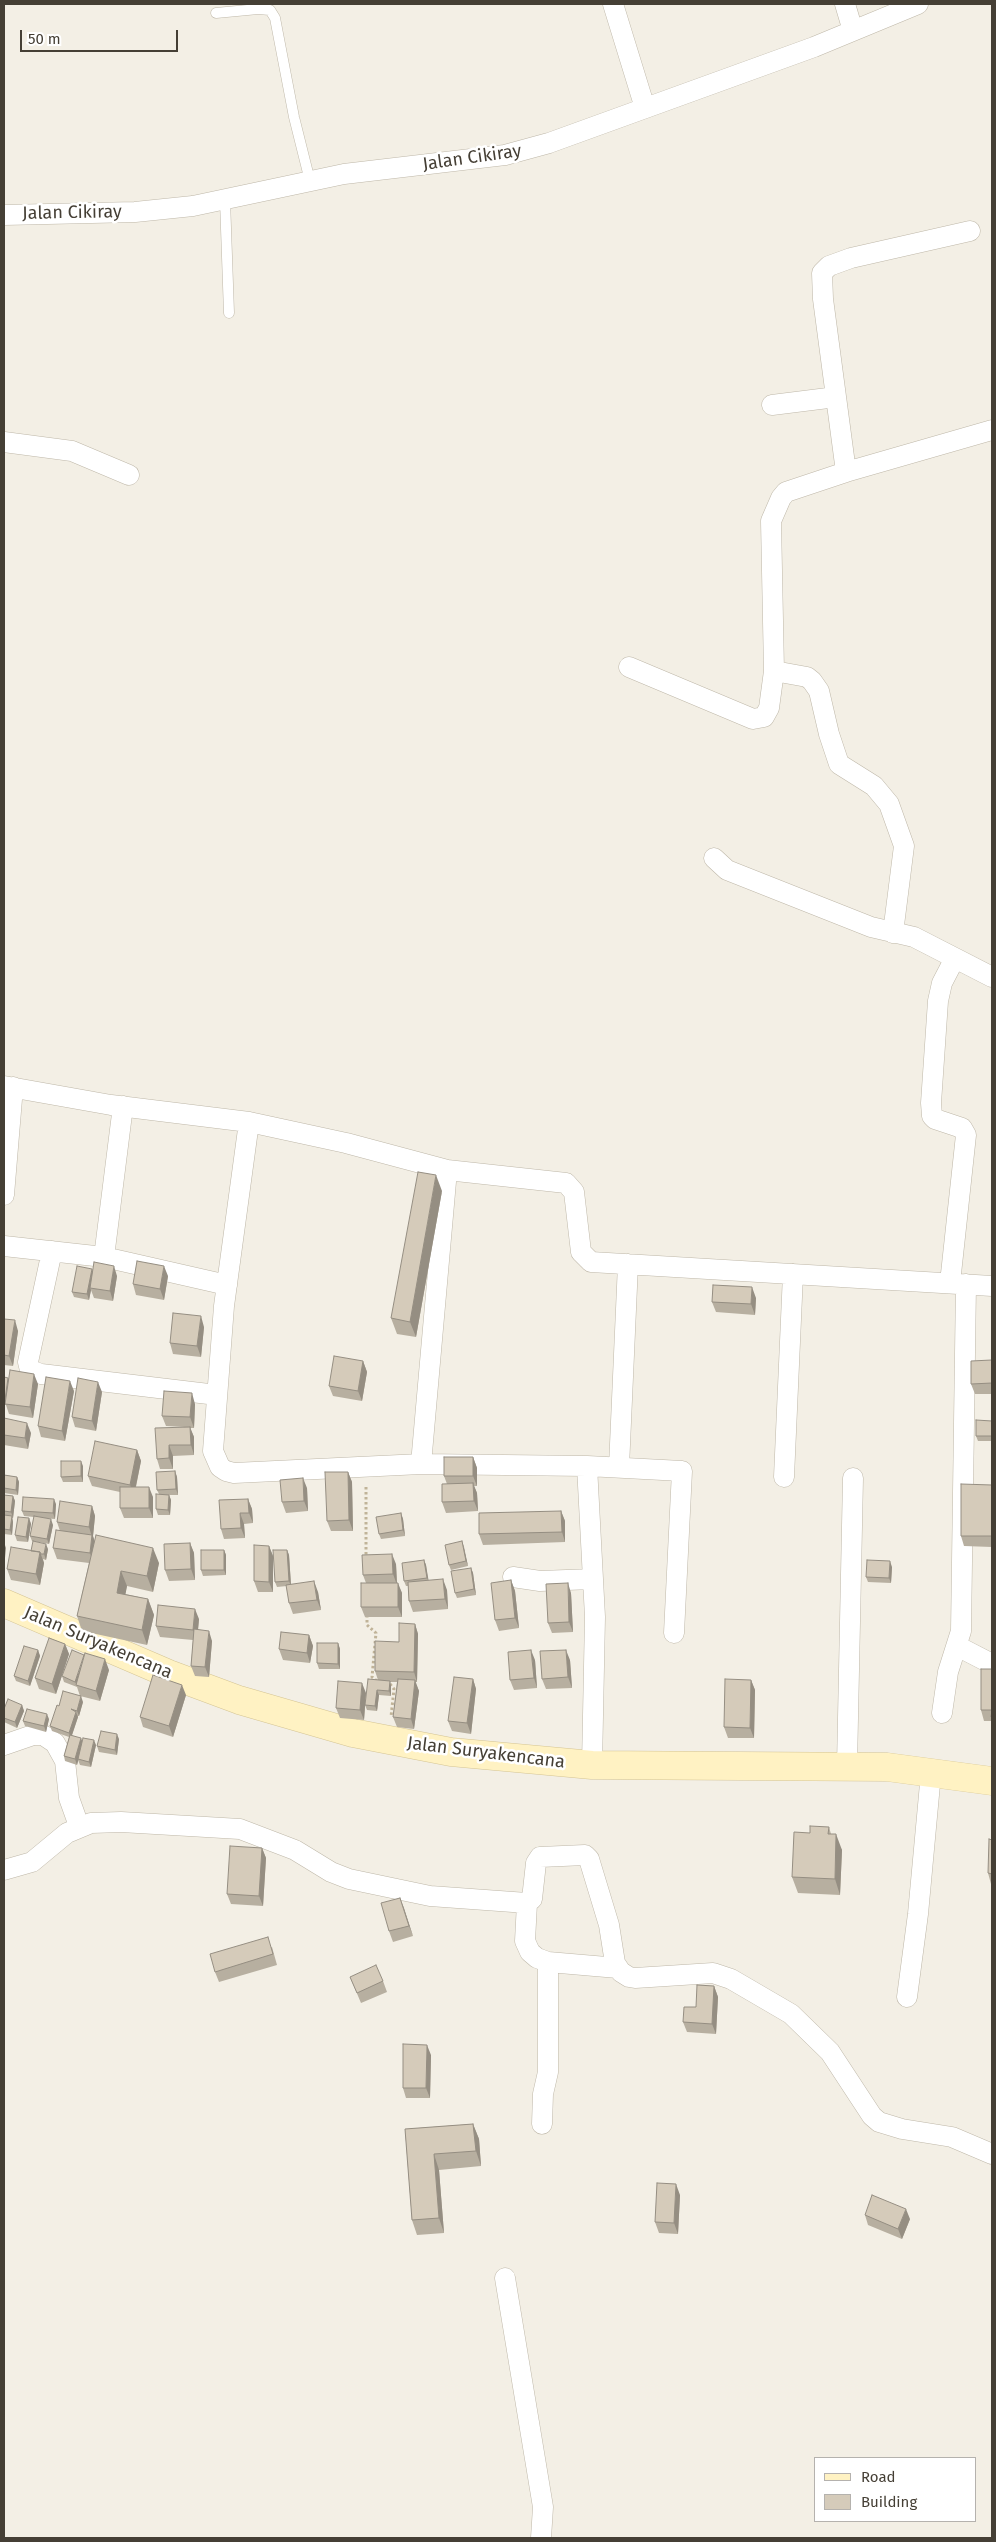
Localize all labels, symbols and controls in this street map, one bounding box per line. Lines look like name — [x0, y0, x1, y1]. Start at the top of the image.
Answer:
scale bar — [22, 20, 180, 52]
text: 50 m — [28, 30, 61, 48]
street label: Jalan Cikiray — [421, 140, 523, 176]
street label: Jalan Cikiray — [22, 201, 122, 225]
street label: Jalan Suryakencana — [21, 1602, 175, 1684]
street label: Jalan Suryakencana — [406, 1733, 566, 1773]
legend — [814, 2457, 976, 2522]
text: Road — [861, 2468, 896, 2486]
text: Building — [861, 2493, 917, 2511]

